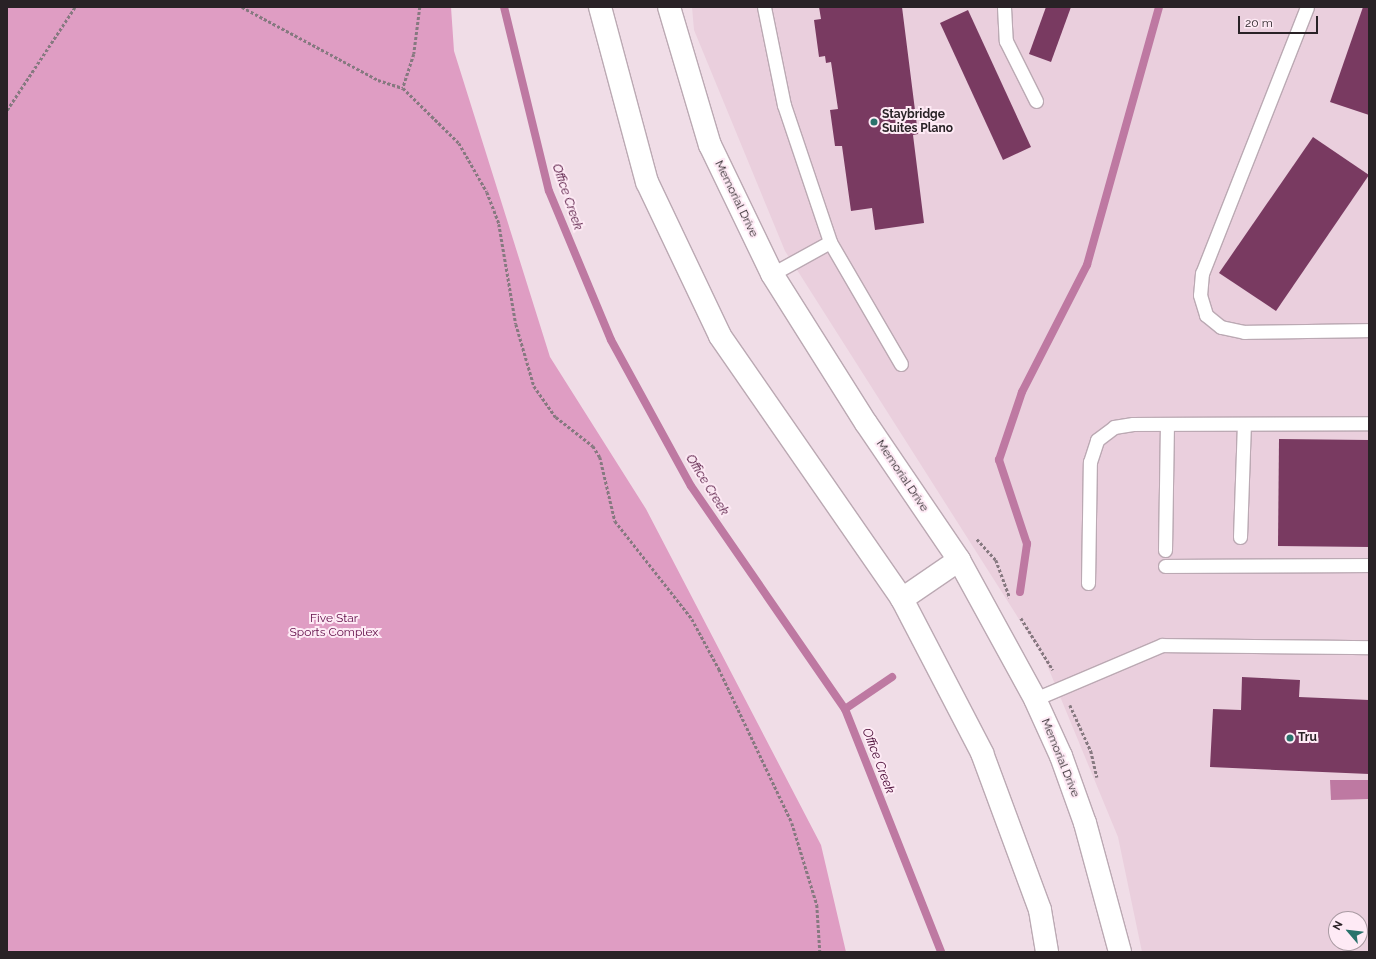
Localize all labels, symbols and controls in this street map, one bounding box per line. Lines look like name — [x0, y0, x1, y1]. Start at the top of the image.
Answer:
scale bar — [1240, 8, 1320, 34]
text: 20 m — [1245, 16, 1273, 30]
place label: Staybridge Suites Plano — [882, 108, 953, 136]
marker: Staybridge Suites Plano — [869, 117, 879, 127]
street label: Memorial Drive — [711, 158, 761, 240]
water label: Office Creek — [548, 162, 586, 232]
street label: Memorial Drive — [873, 437, 931, 515]
water label: Office Creek — [682, 452, 732, 518]
park label: Five Star Sports Complex — [290, 612, 378, 640]
street label: Memorial Drive — [1038, 716, 1082, 800]
water label: Office Creek — [858, 726, 898, 796]
place label: Tru — [1298, 731, 1317, 745]
marker: Tru — [1285, 733, 1295, 743]
north arrow — [1328, 911, 1368, 951]
text: N — [1330, 919, 1346, 932]

